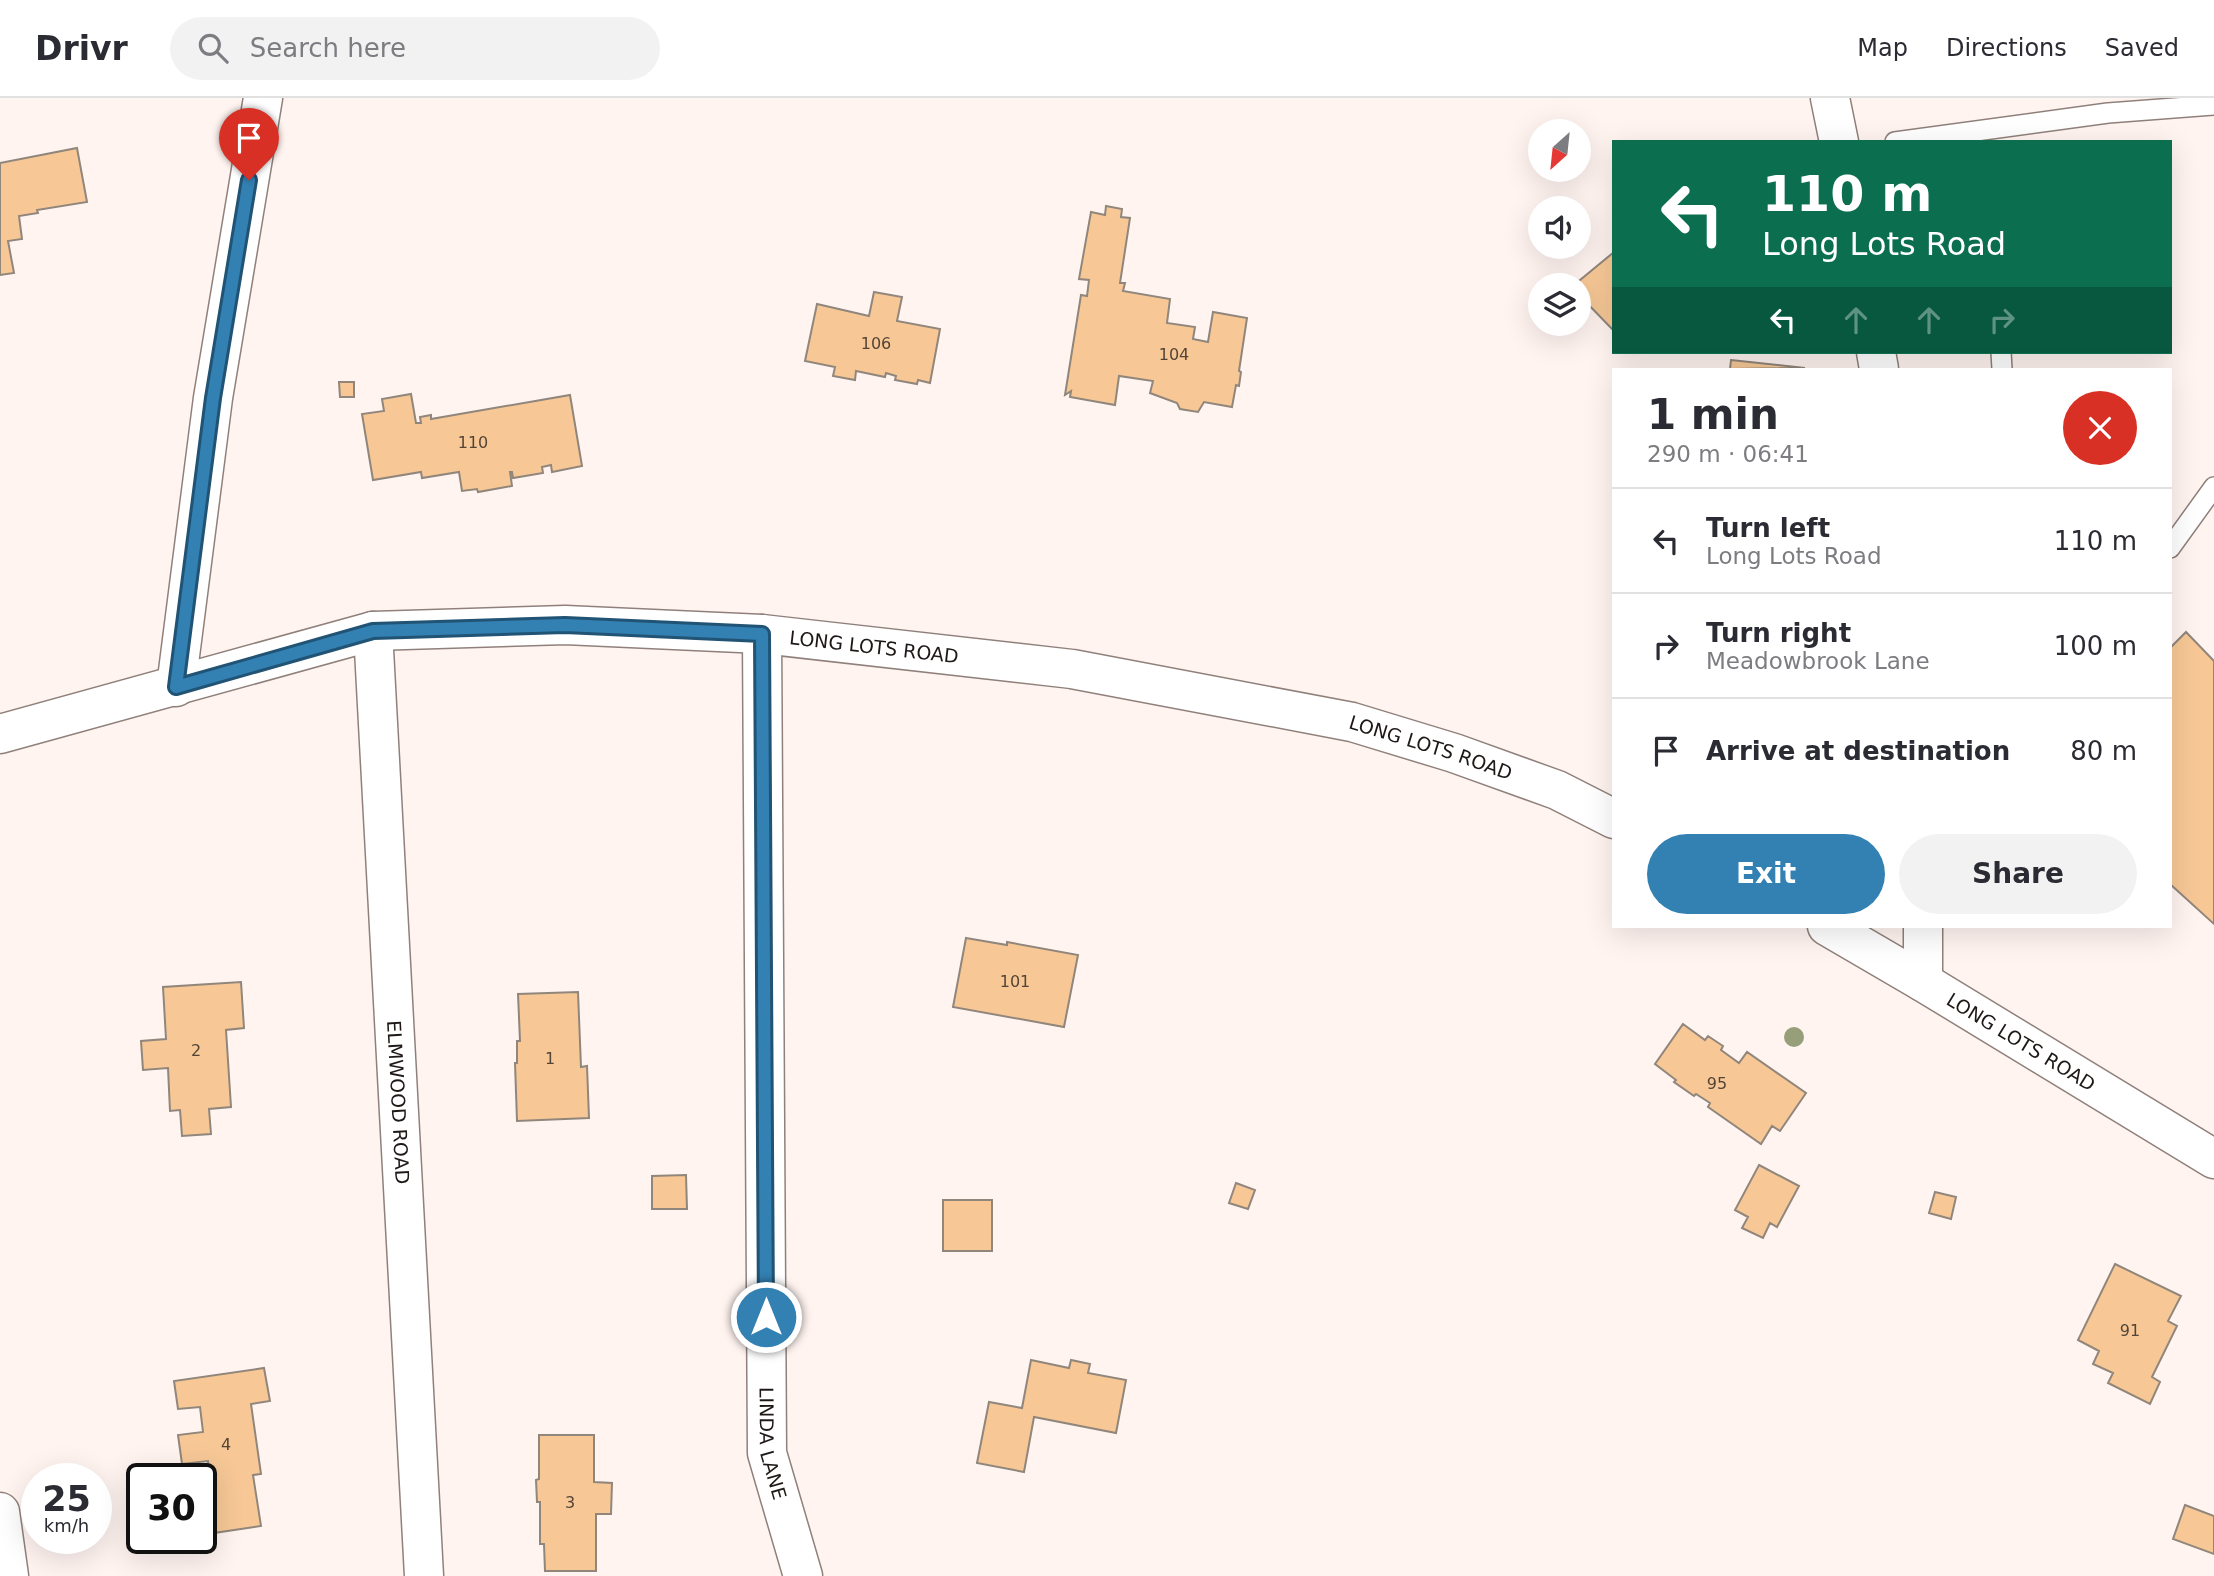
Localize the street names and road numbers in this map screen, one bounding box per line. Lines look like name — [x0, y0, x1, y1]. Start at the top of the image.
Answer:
street label: LONG LOTS ROAD — [788, 626, 960, 667]
street label: LONG LOTS ROAD — [1347, 711, 1515, 784]
street label: LONG LOTS ROAD — [1943, 988, 2099, 1095]
street label: ELMWOOD ROAD — [383, 1020, 414, 1185]
street label: LINDA LANE — [756, 1387, 791, 1502]

